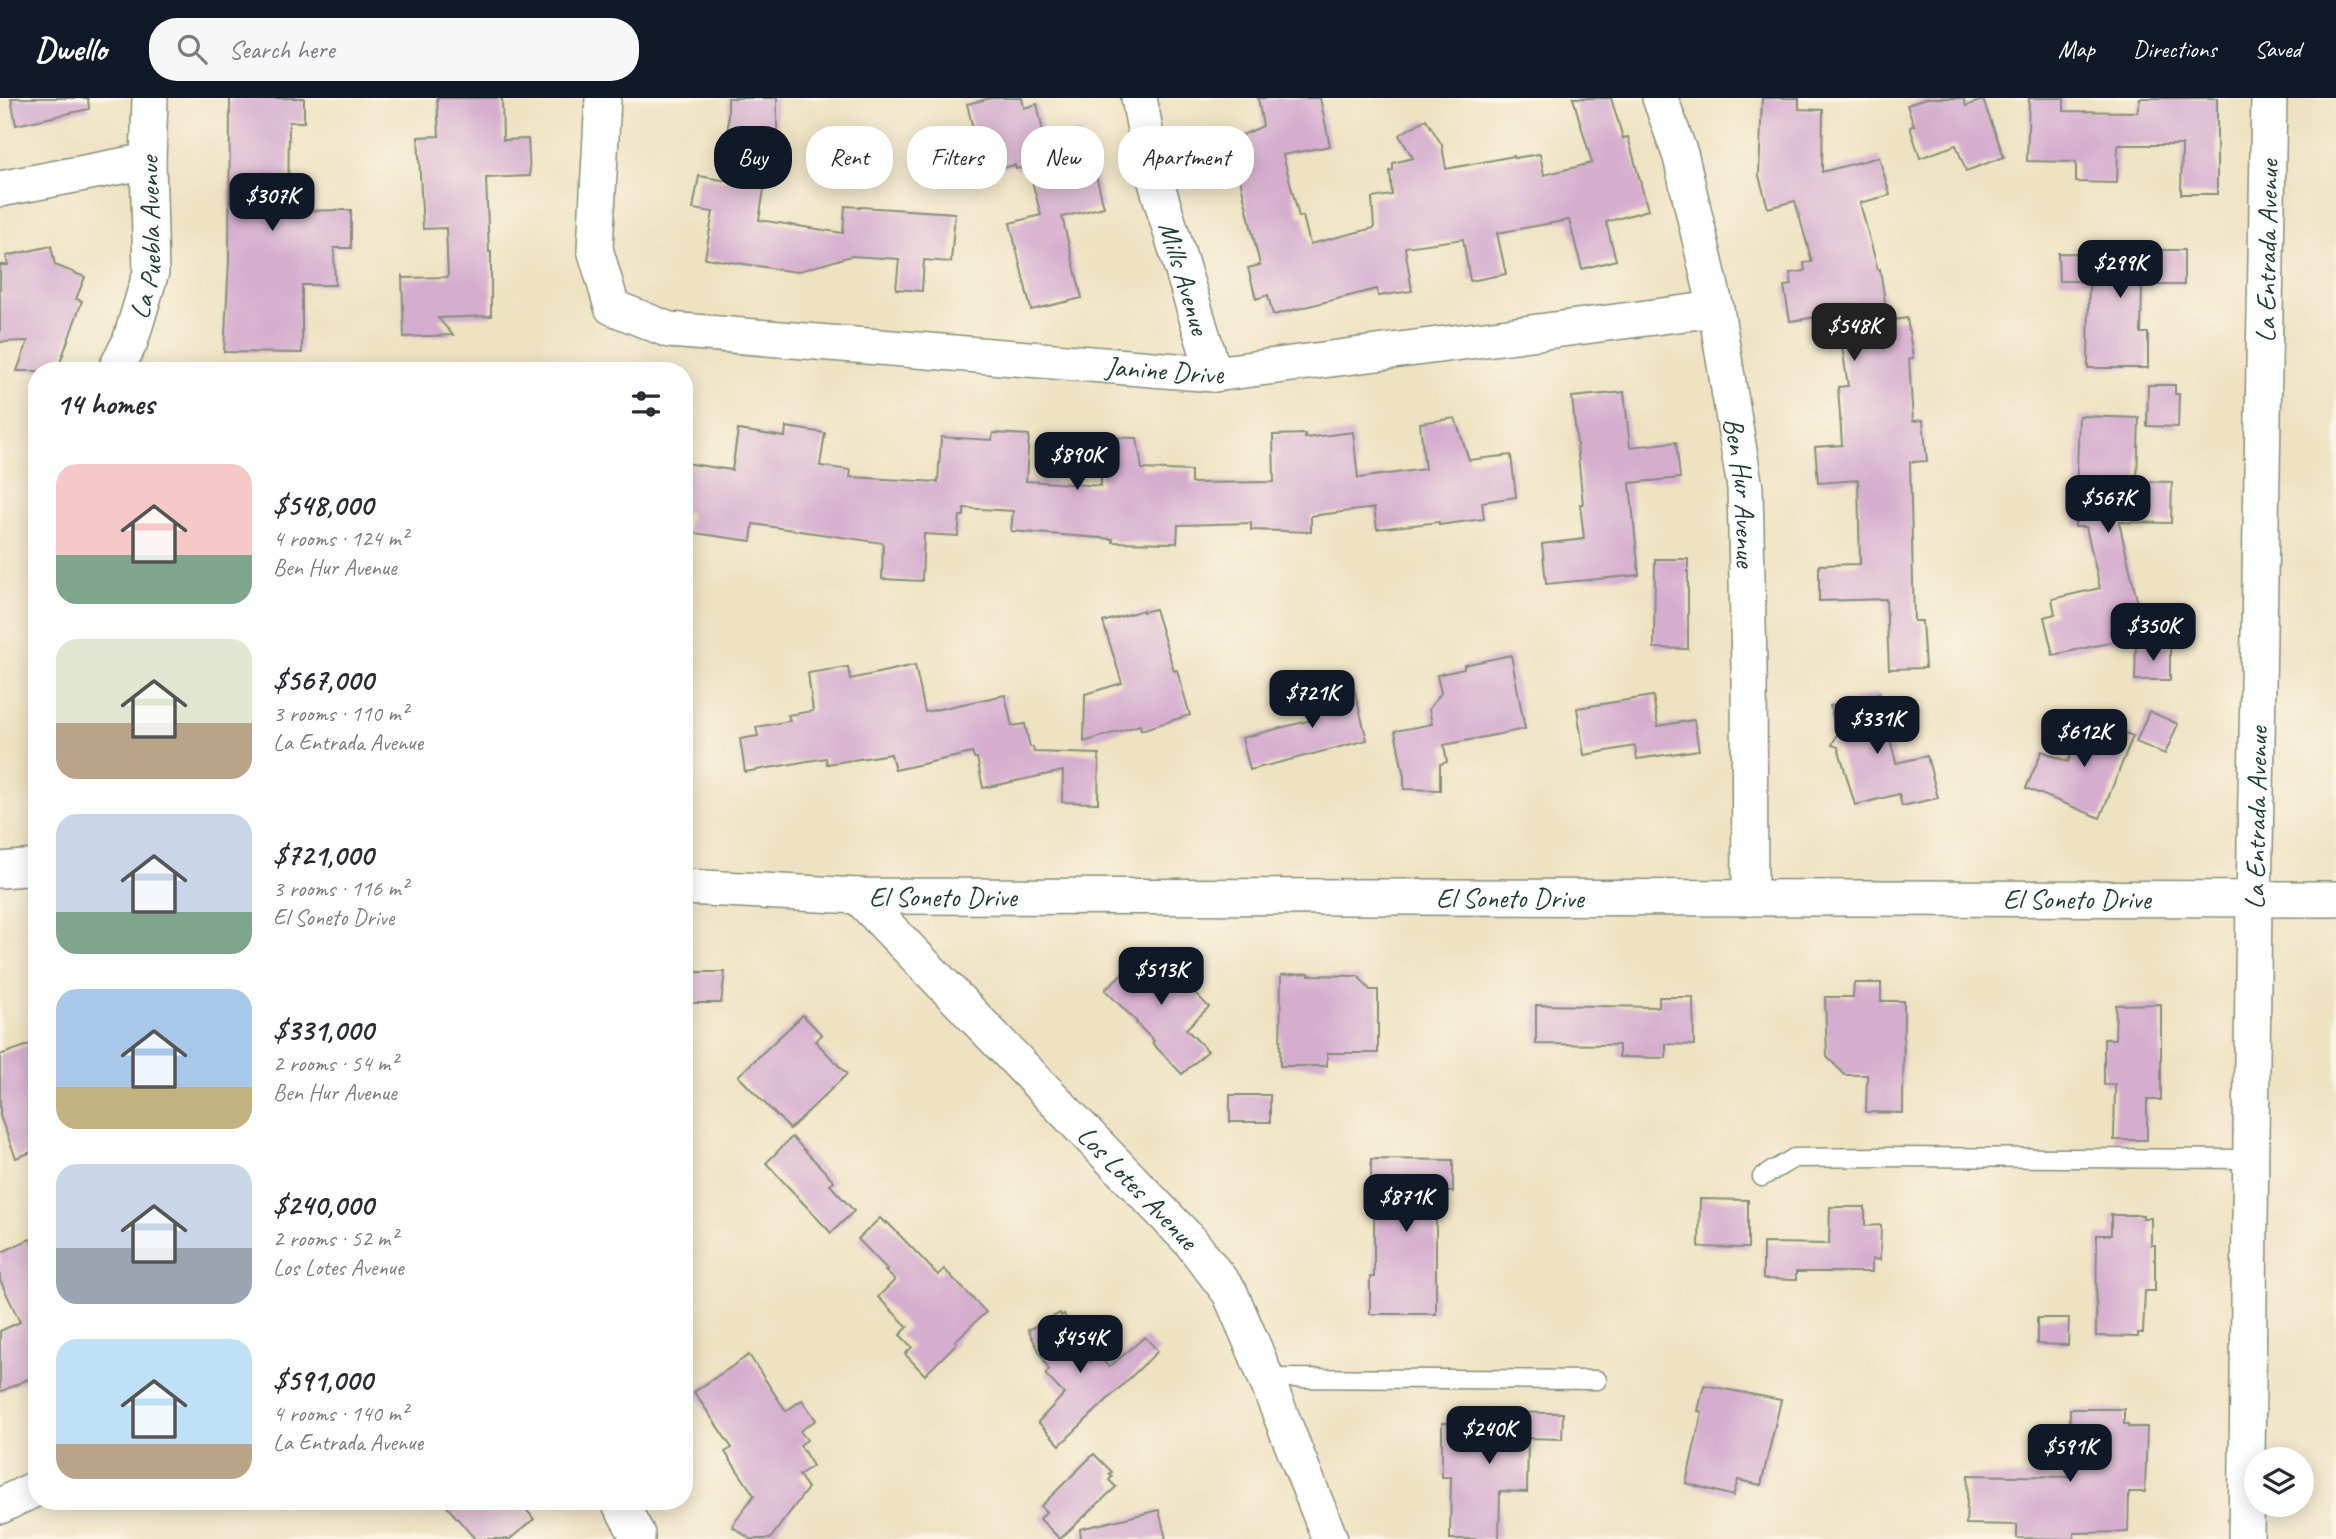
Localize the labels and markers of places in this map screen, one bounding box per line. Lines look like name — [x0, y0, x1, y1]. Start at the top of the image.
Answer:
pin: $307K — [223, 174, 321, 233]
pin: $299K — [2071, 240, 2169, 300]
pin: $548K — [1805, 303, 1903, 363]
pin: $890K — [1028, 432, 1126, 492]
pin: $567K — [2059, 476, 2157, 535]
pin: $350K — [2104, 603, 2202, 663]
pin: $721K — [1263, 670, 1361, 730]
pin: $331K — [1828, 696, 1926, 756]
pin: $612K — [2035, 710, 2133, 769]
pin: $513K — [1112, 948, 1210, 1007]
pin: $871K — [1357, 1174, 1455, 1234]
pin: $454K — [1031, 1316, 1129, 1375]
pin: $240K — [1440, 1406, 1538, 1466]
pin: $591K — [2021, 1424, 2119, 1484]

